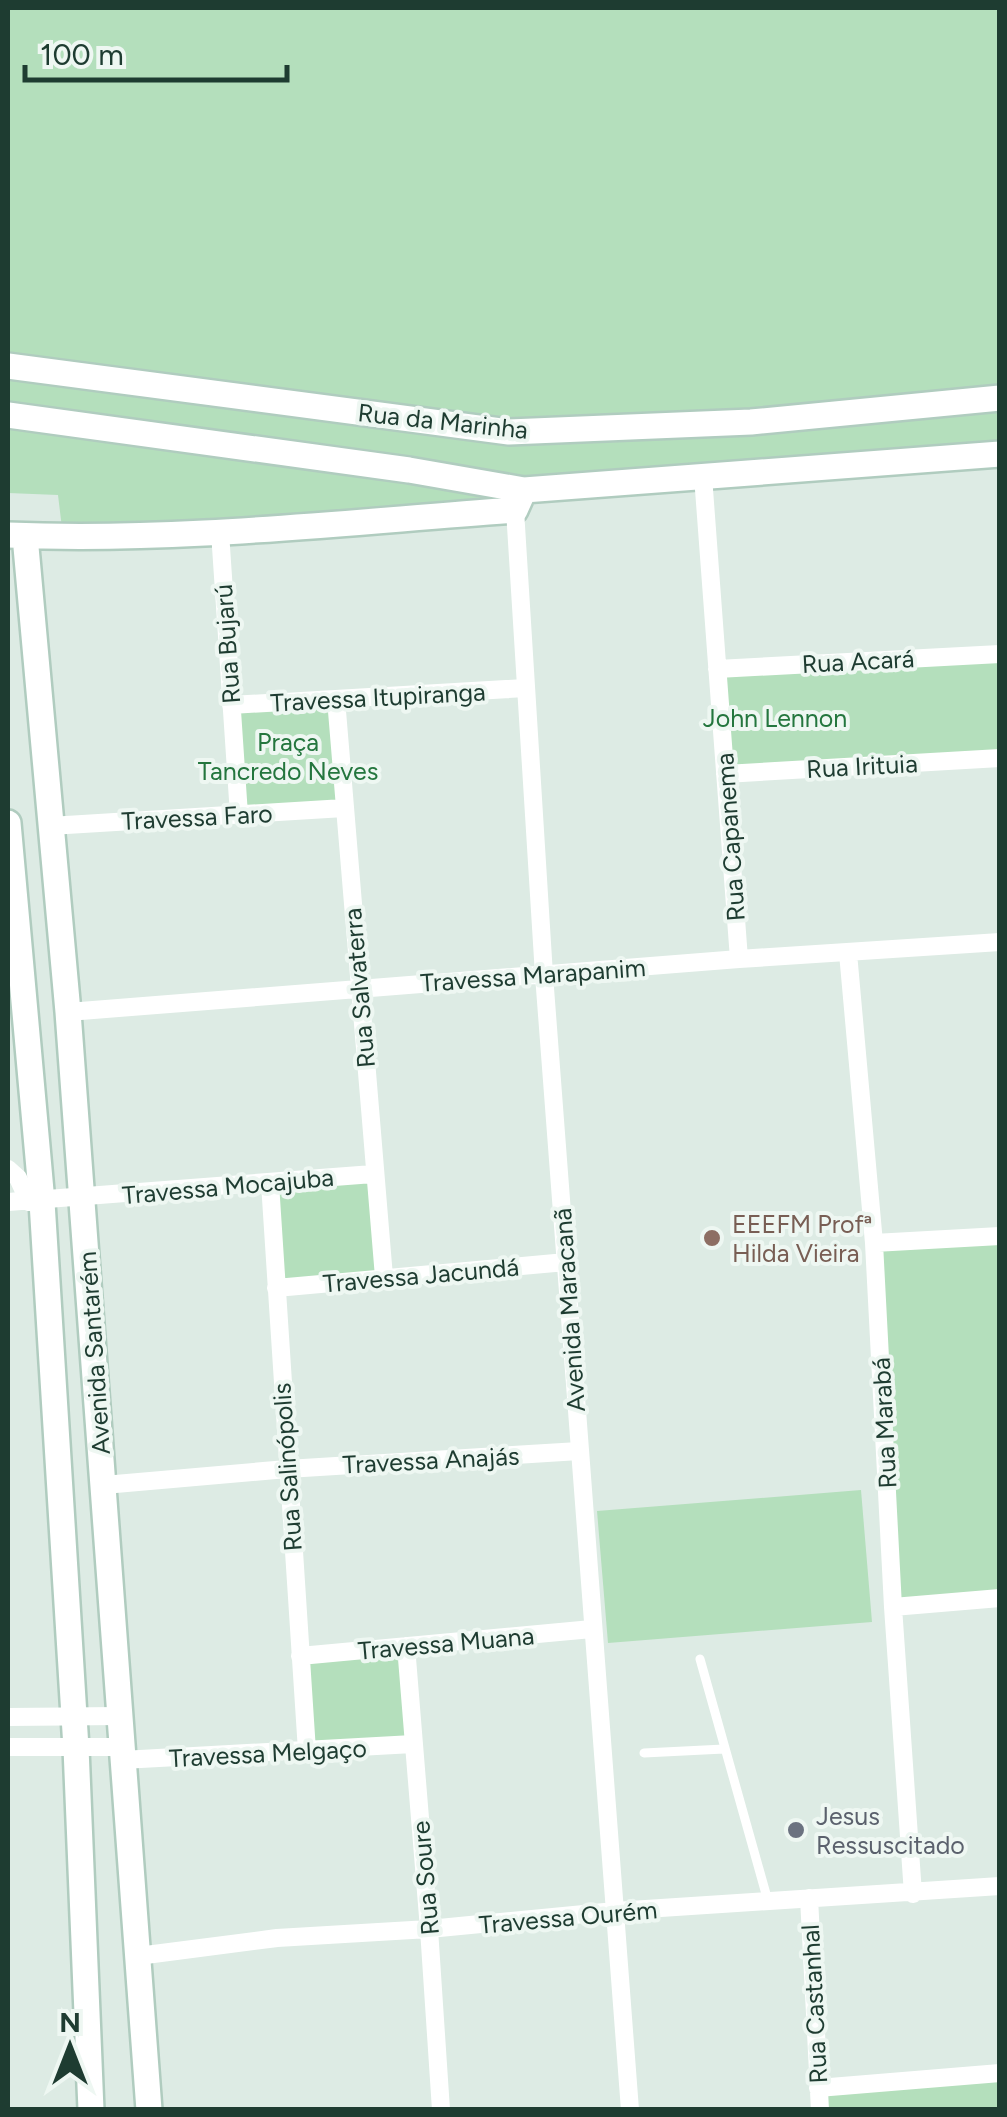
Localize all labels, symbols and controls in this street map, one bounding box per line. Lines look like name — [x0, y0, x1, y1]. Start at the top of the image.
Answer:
scale bar — [25, 20, 288, 82]
text: 100 m — [40, 36, 124, 73]
street label: Rua da Marinha — [356, 397, 530, 445]
street label: Rua Bujarú — [208, 583, 246, 705]
street label: Rua Acará — [801, 643, 915, 679]
street label: Travessa Itupiranga — [270, 676, 486, 718]
park label: John Lennon — [703, 703, 847, 733]
park label: Praça Tancredo Neves — [198, 727, 378, 786]
street label: Rua Irituia — [806, 748, 918, 784]
street label: Rua Capanema — [709, 752, 751, 922]
street label: Travessa Faro — [121, 798, 273, 836]
street label: Rua Salvaterra — [337, 907, 381, 1069]
street label: Travessa Marapanim — [419, 952, 647, 998]
street label: Travessa Mocajuba — [121, 1162, 335, 1210]
street label: Avenida Maracanã — [547, 1207, 591, 1413]
place label: EEEFM Profª Hilda Vieira — [732, 1209, 872, 1268]
marker: EEEFM Profª Hilda Vieira — [701, 1227, 723, 1249]
street label: Avenida Santarém — [72, 1250, 116, 1456]
street label: Travessa Jacundá — [322, 1251, 520, 1299]
street label: Rua Marabá — [866, 1357, 902, 1489]
street label: Rua Salinópolis — [266, 1382, 308, 1552]
street label: Travessa Anajás — [342, 1440, 520, 1480]
street label: Travessa Muana — [357, 1620, 535, 1666]
street label: Travessa Melgaço — [168, 1733, 368, 1773]
place label: Jesus Ressuscitado — [816, 1801, 965, 1860]
marker: Jesus Ressuscitado — [785, 1819, 807, 1841]
street label: Rua Soure — [405, 1820, 445, 1936]
street label: Travessa Ourém — [478, 1894, 658, 1940]
street label: Rua Castanhal — [795, 1924, 833, 2084]
north arrow — [20, 1997, 120, 2097]
text: N — [59, 2005, 81, 2039]

